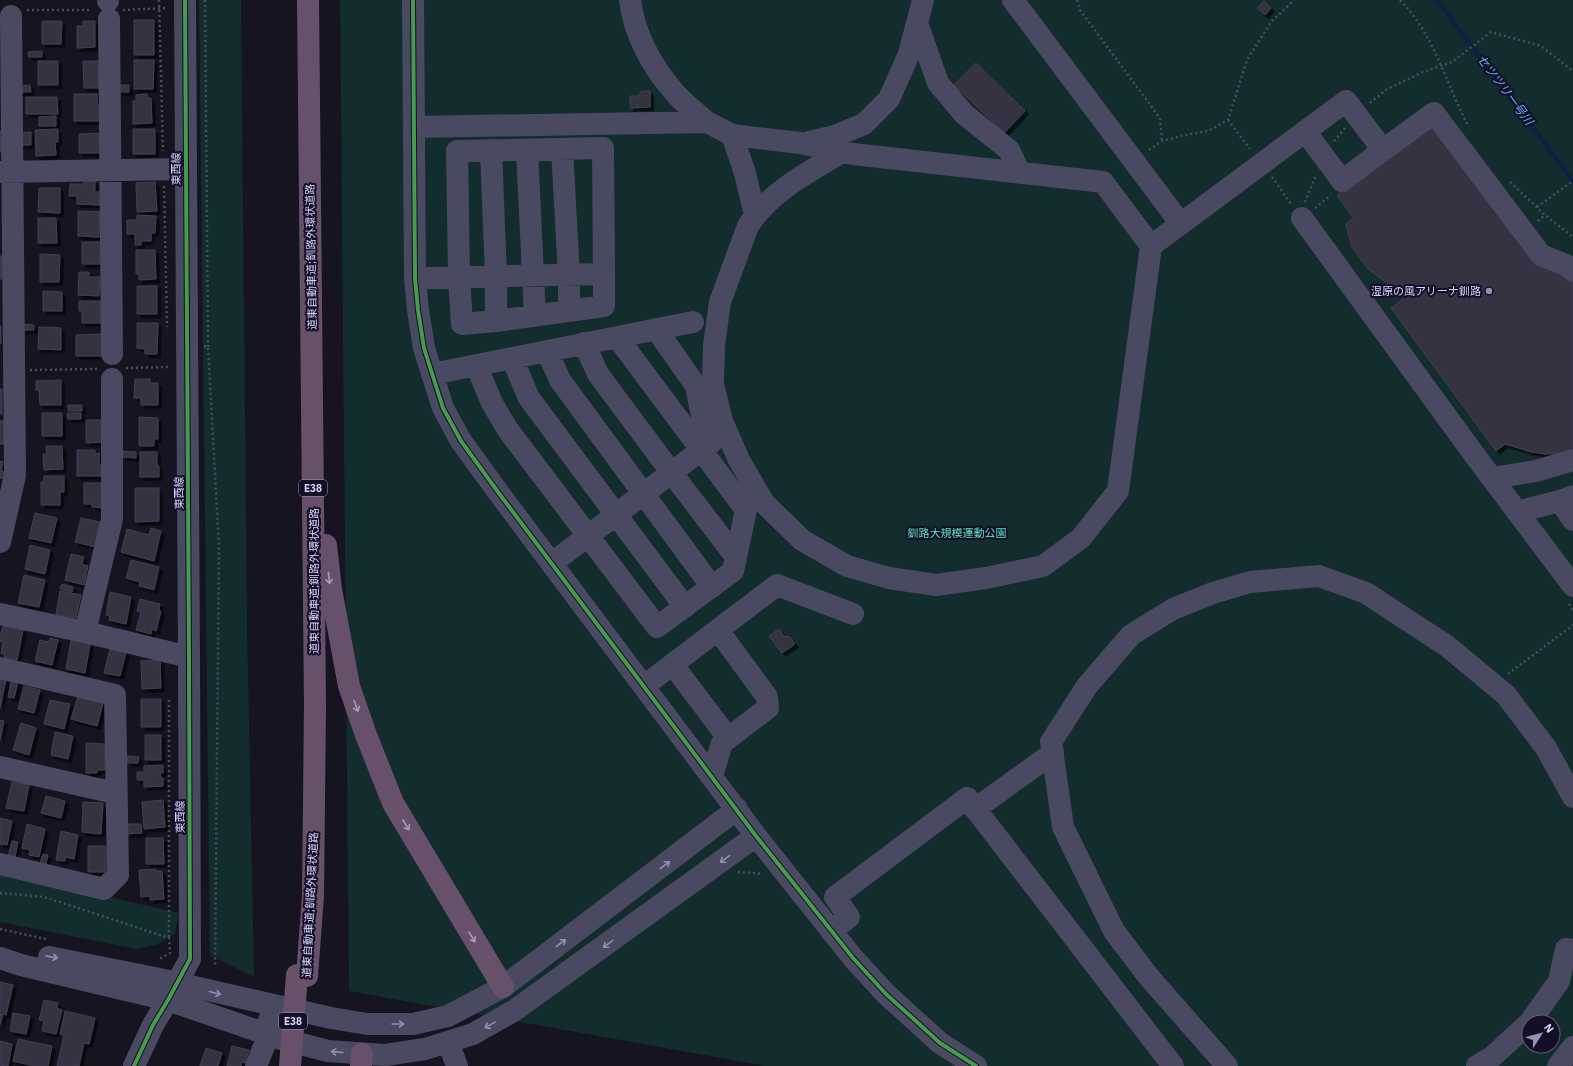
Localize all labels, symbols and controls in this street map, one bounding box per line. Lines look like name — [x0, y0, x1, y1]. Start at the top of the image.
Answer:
water label: セツツリ一号川 — [1474, 52, 1538, 129]
street label: 東西線 — [169, 153, 183, 186]
street label: 道東自動車道;釧路外環状道路 — [303, 184, 319, 330]
place label: 湿原の風アリーナ釧路 — [1371, 284, 1481, 298]
marker: 湿原の風アリーナ釧路 — [1484, 286, 1494, 296]
street label: 東西線 — [172, 477, 186, 510]
road number: E38 — [299, 480, 327, 496]
street label: 道東自動車道;釧路外環状道路 — [307, 508, 321, 654]
park label: 釧路大規模運動公園 — [908, 526, 1007, 540]
one-way arrow — [326, 571, 333, 584]
one-way arrow — [353, 699, 360, 712]
street label: 東西線 — [173, 801, 187, 834]
one-way arrow — [402, 819, 410, 831]
street label: 道東自動車道;釧路外環状道路 — [299, 832, 321, 978]
one-way arrow — [719, 855, 730, 863]
one-way arrow — [659, 860, 670, 869]
one-way arrow — [469, 931, 477, 943]
one-way arrow — [556, 939, 567, 947]
one-way arrow — [603, 940, 614, 948]
one-way arrow — [45, 954, 58, 962]
one-way arrow — [209, 989, 222, 997]
road number: E38 — [279, 1013, 307, 1029]
north arrow — [1521, 1014, 1561, 1054]
one-way arrow — [391, 1020, 404, 1028]
text: N — [1541, 1021, 1557, 1035]
one-way arrow — [484, 1022, 496, 1029]
one-way arrow — [331, 1048, 344, 1055]

